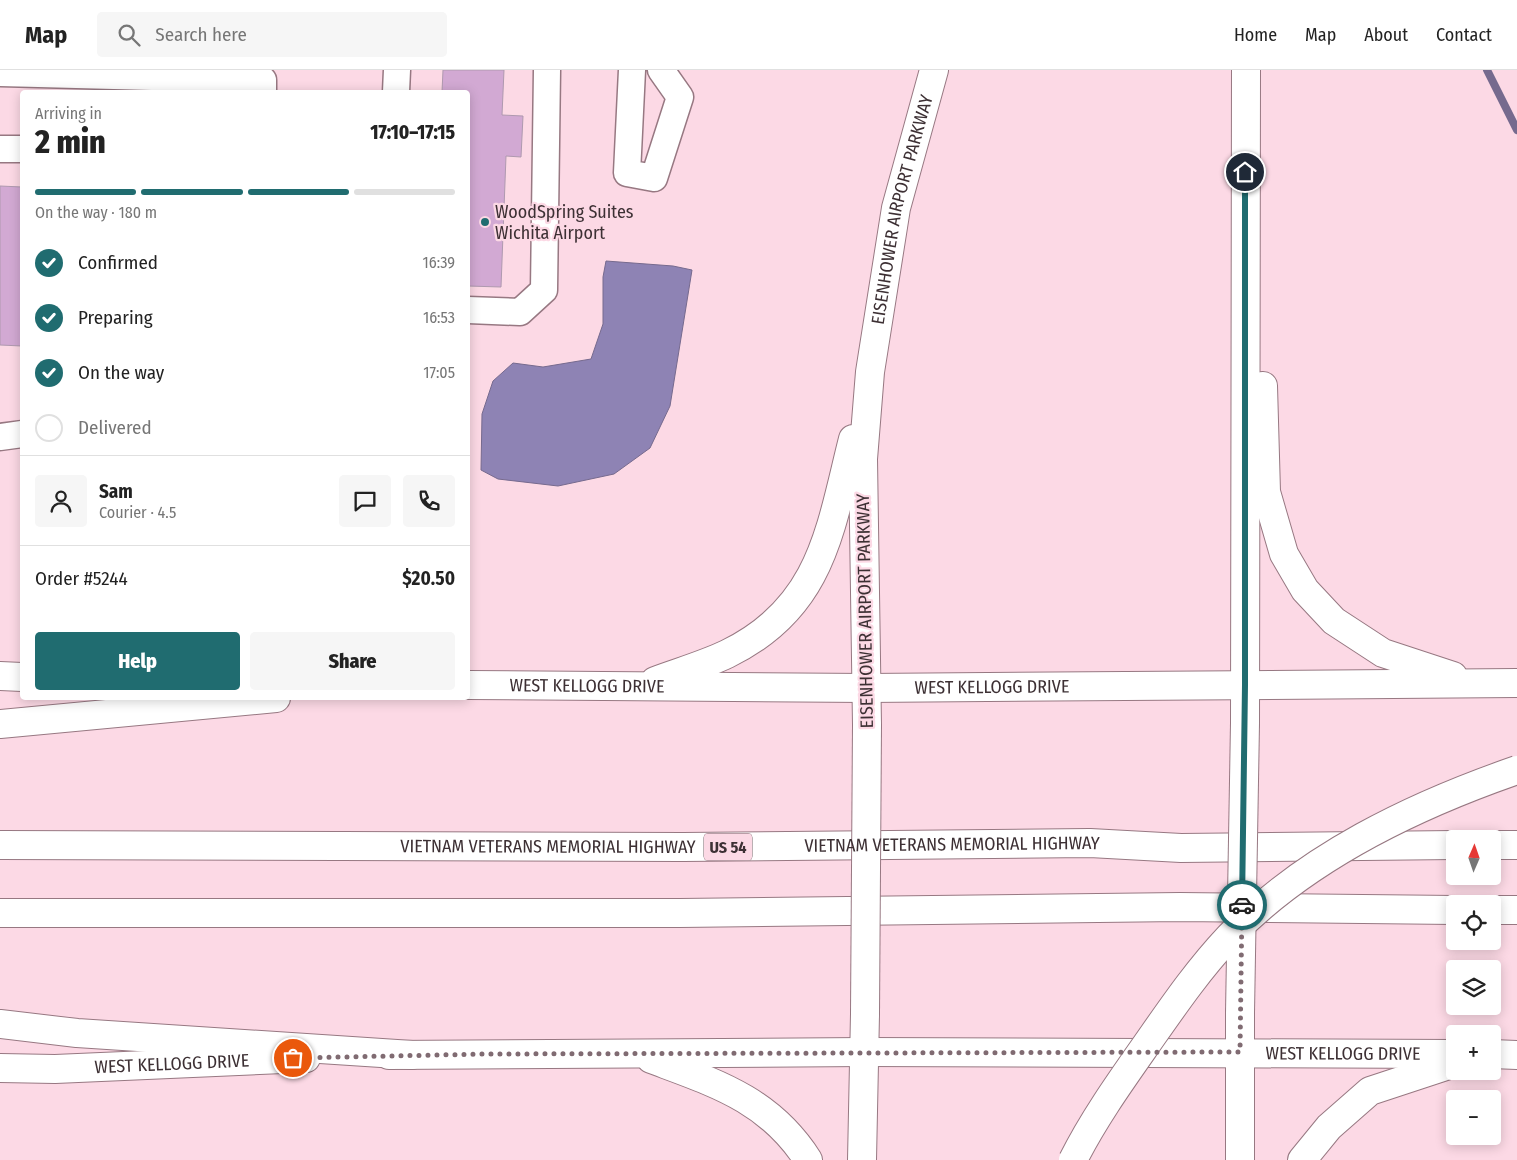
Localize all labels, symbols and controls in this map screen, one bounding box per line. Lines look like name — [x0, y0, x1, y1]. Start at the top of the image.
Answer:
search box — [97, 12, 447, 57]
text: Map — [25, 21, 67, 49]
icon: search — [115, 21, 143, 49]
text: Search here — [155, 23, 247, 46]
text: Home — [1234, 24, 1277, 46]
text: Map — [1305, 24, 1336, 46]
text: About — [1364, 24, 1408, 46]
text: Contact — [1436, 24, 1492, 46]
street label: EISENHOWER AIRPORT PARKWAY — [867, 92, 938, 326]
text: Arriving in — [35, 104, 102, 123]
text: 17:10–17:15 — [370, 121, 455, 144]
text: 2 min — [35, 123, 106, 161]
pin — [1224, 151, 1266, 193]
icon: home — [1231, 158, 1259, 186]
place label: WoodSpring Suites Wichita Airport — [495, 201, 634, 244]
text: On the way · 180 m — [35, 203, 157, 222]
marker: WoodSpring Suites Wichita Airport — [479, 216, 491, 228]
icon: check — [35, 249, 63, 277]
text: Confirmed — [78, 251, 158, 274]
text: 16:39 — [422, 253, 455, 272]
icon: check — [35, 304, 63, 332]
text: Preparing — [78, 306, 153, 329]
text: 16:53 — [423, 308, 455, 327]
icon: check — [35, 359, 63, 387]
text: On the way — [78, 361, 164, 384]
text: 17:05 — [423, 363, 455, 382]
text: Delivered — [78, 416, 152, 439]
button: person — [35, 475, 87, 527]
button: chat — [339, 475, 391, 527]
button: phone — [403, 475, 455, 527]
text: Sam — [99, 480, 133, 503]
street label: EISENHOWER AIRPORT PARKWAY — [852, 494, 878, 728]
text: Courier · 4.5 — [99, 503, 176, 522]
text: Order #5244 — [35, 567, 128, 590]
text: $20.50 — [402, 567, 455, 590]
button: Help — [35, 632, 240, 690]
button: Share — [250, 632, 455, 690]
street label: WEST KELLOGG DRIVE — [509, 674, 664, 697]
street label: WEST KELLOGG DRIVE — [914, 675, 1069, 699]
north arrow — [1446, 830, 1501, 885]
map controls — [1446, 830, 1501, 1145]
street label: VIETNAM VETERANS MEMORIAL HIGHWAY — [804, 832, 1100, 857]
road number: US 54 — [704, 834, 752, 860]
street label: VIETNAM VETERANS MEMORIAL HIGHWAY — [400, 835, 696, 858]
courier — [1217, 880, 1267, 930]
icon: car — [1228, 891, 1256, 919]
button: locate — [1446, 895, 1501, 950]
button: layers — [1446, 960, 1501, 1015]
button: + — [1446, 1025, 1501, 1080]
pin — [272, 1037, 314, 1079]
street label: WEST KELLOGG DRIVE — [1266, 1042, 1420, 1065]
icon: bag — [279, 1044, 307, 1072]
street label: WEST KELLOGG DRIVE — [94, 1049, 250, 1078]
button: − — [1446, 1090, 1501, 1145]

